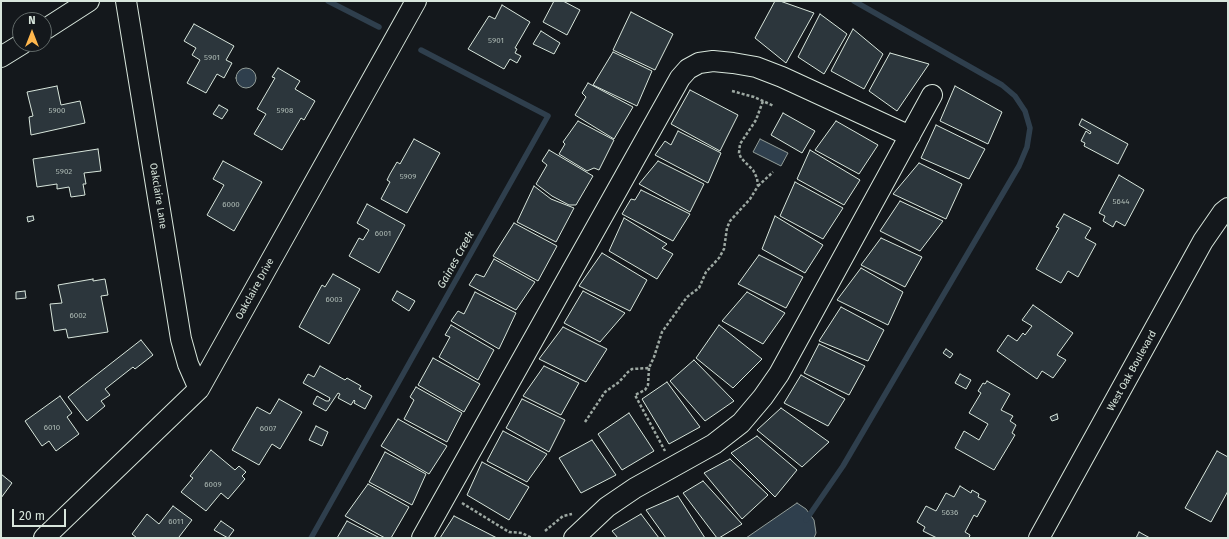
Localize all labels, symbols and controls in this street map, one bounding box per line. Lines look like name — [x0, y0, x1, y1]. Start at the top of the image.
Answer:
north arrow — [12, 12, 52, 52]
text: N — [28, 14, 36, 27]
house number: 5901 — [488, 36, 504, 46]
house number: 5901 — [204, 53, 220, 63]
house number: 5900 — [48, 106, 66, 116]
house number: 5908 — [277, 106, 293, 116]
street label: Oakclaire Lane — [147, 162, 169, 230]
house number: 5902 — [56, 167, 72, 177]
house number: 5909 — [400, 172, 416, 182]
house number: 5644 — [1113, 197, 1129, 207]
house number: 6000 — [222, 200, 240, 210]
house number: 6001 — [375, 229, 391, 239]
water label: Gaines Creek — [435, 229, 477, 291]
street label: Oakclaire Drive — [233, 256, 277, 322]
house number: 6003 — [325, 295, 343, 305]
house number: 6002 — [69, 311, 87, 321]
street label: West Oak Boulevard — [1105, 329, 1159, 413]
house number: 6010 — [44, 423, 60, 433]
house number: 6007 — [260, 424, 276, 434]
house number: 6009 — [204, 480, 222, 490]
scale bar — [14, 501, 68, 527]
house number: 5636 — [942, 508, 958, 518]
text: 20 m — [19, 509, 45, 523]
house number: 6011 — [168, 517, 184, 527]

